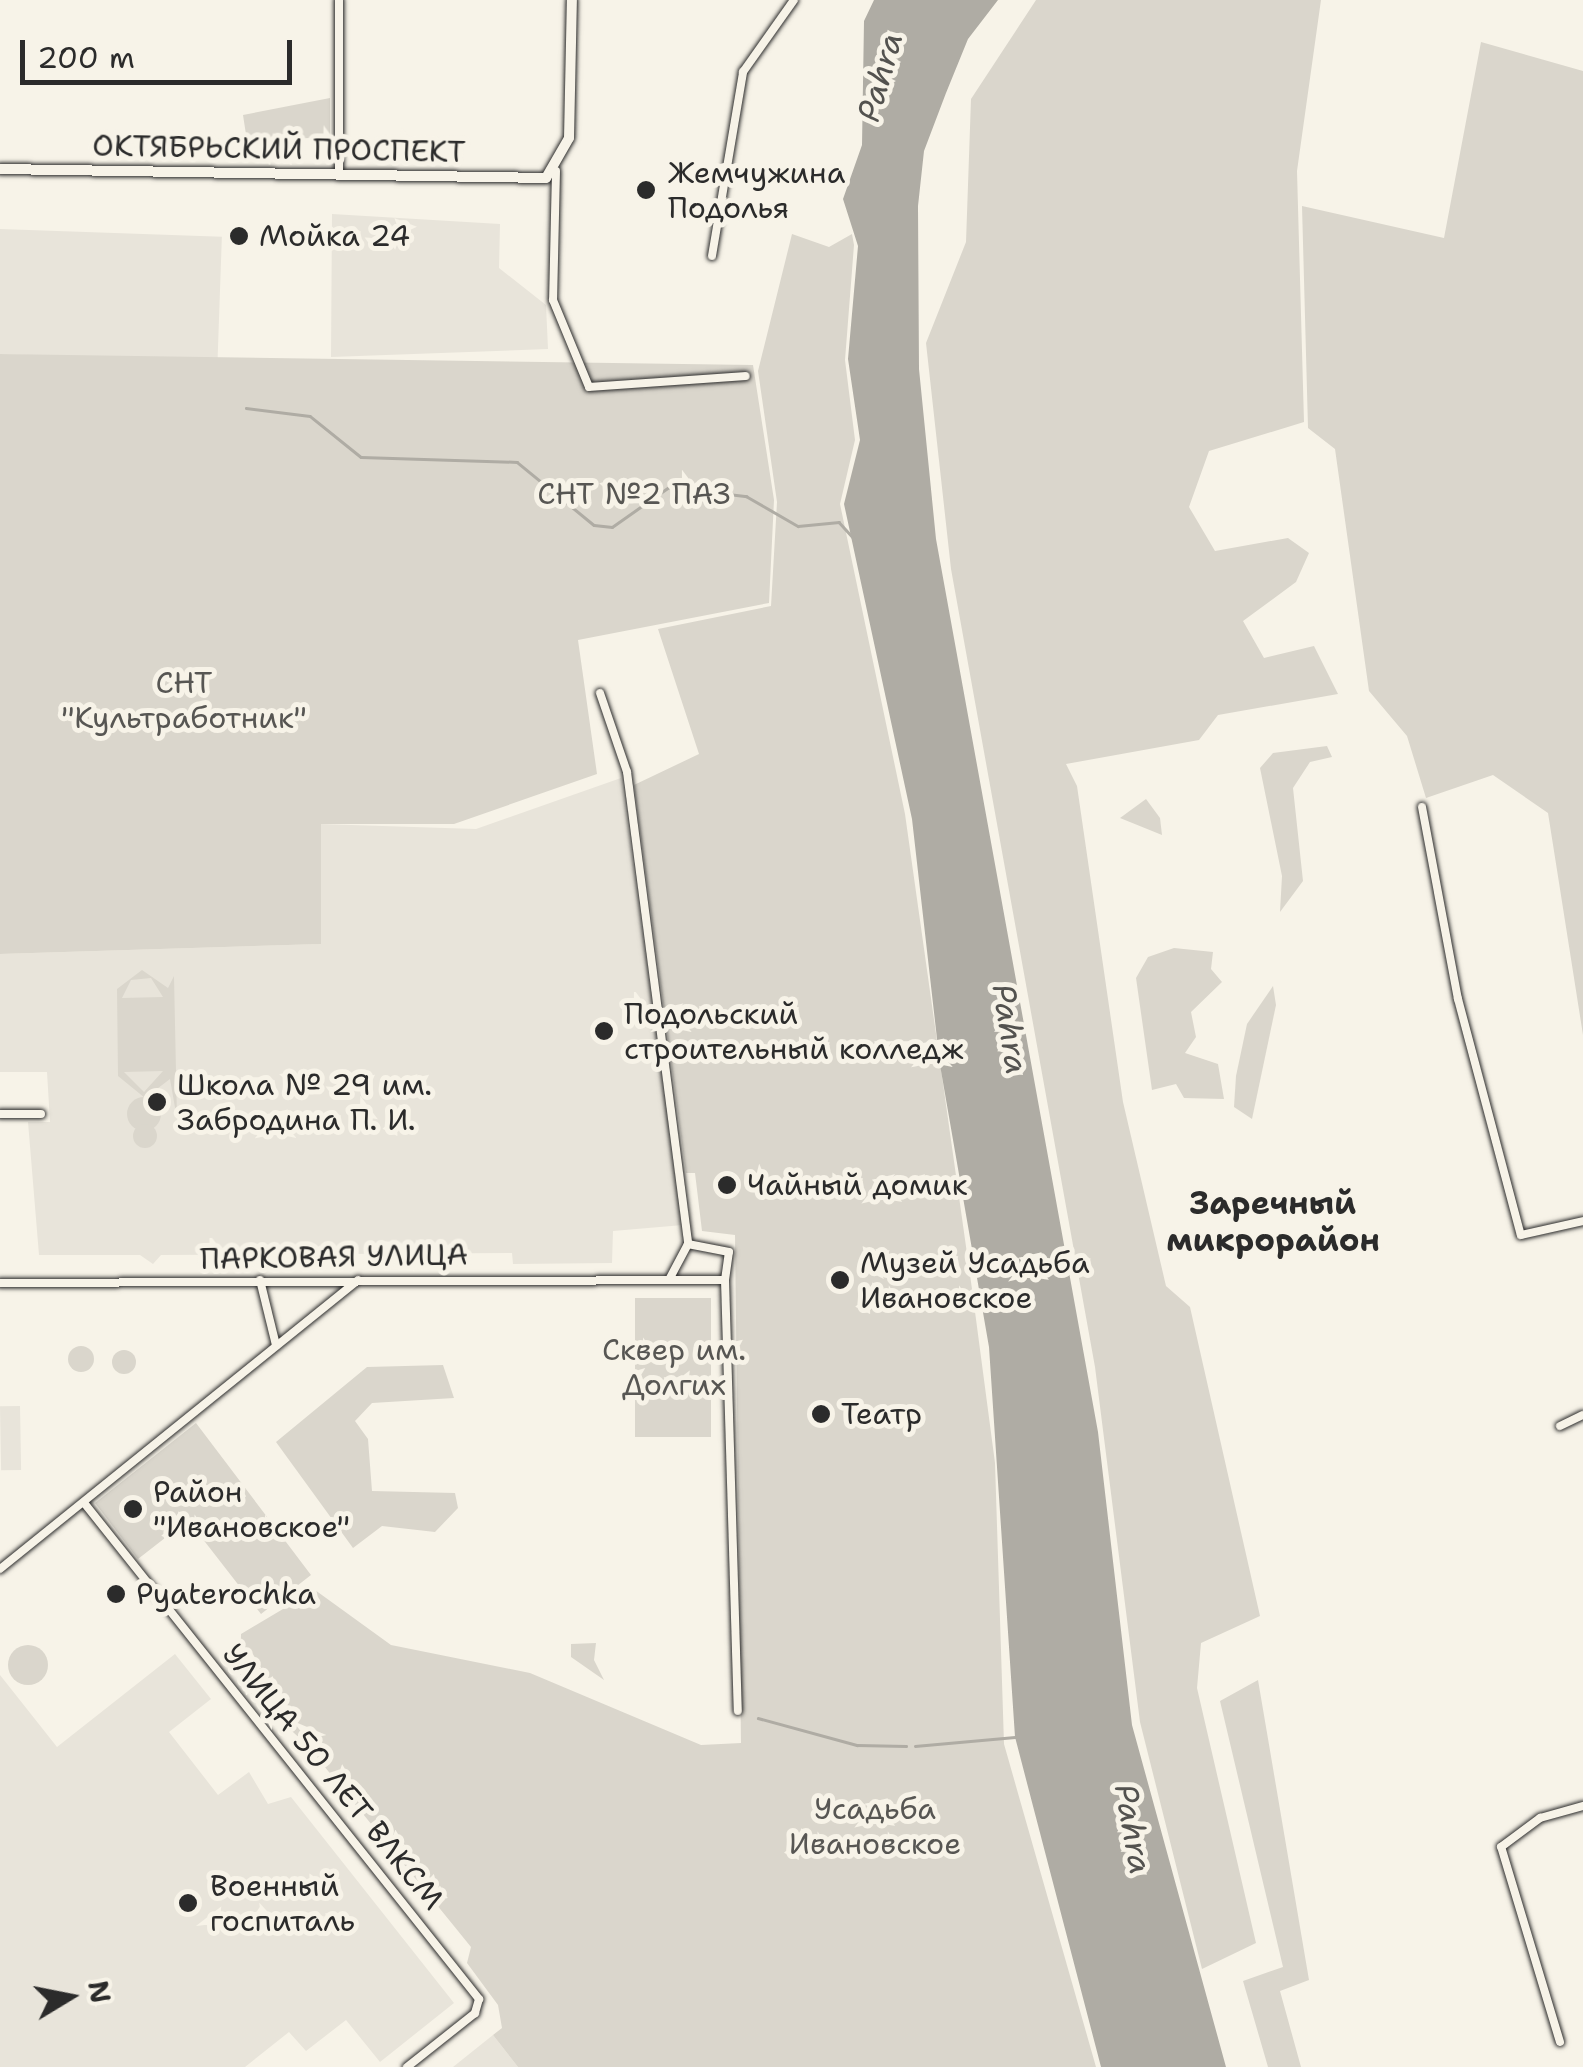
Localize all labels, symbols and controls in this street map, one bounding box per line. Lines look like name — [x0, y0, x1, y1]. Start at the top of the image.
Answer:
scale bar — [25, 20, 298, 82]
water label: Pahra — [849, 28, 911, 126]
text: 200 m — [37, 37, 135, 78]
street label: ОКТЯБРЬСКИЙ ПРОСПЕКТ — [92, 128, 466, 170]
place label: Жемчужина Подолья — [668, 155, 845, 226]
marker: Жемчужина Подолья — [633, 177, 659, 203]
place label: Мойка 24 — [259, 218, 410, 254]
marker: Мойка 24 — [228, 225, 250, 247]
park label: СНТ №2 ПАЗ — [537, 476, 731, 512]
park label: СНТ "Культработник" — [61, 665, 307, 736]
water label: Pahra — [984, 981, 1036, 1077]
place label: Подольский строительный колледж — [624, 996, 964, 1066]
marker: Подольский строительный колледж — [593, 1020, 615, 1042]
place label: Школа № 29 им. Забродина П. И. — [177, 1067, 432, 1138]
marker: Школа № 29 им. Забродина П. И. — [146, 1091, 168, 1113]
place label: Чайный домик — [747, 1167, 968, 1203]
marker: Чайный домик — [716, 1174, 738, 1196]
district label: Заречный микрорайон — [1166, 1185, 1380, 1260]
street label: ПАРКОВАЯ УЛИЦА — [200, 1237, 468, 1277]
place label: Музей Усадьба Ивановское — [860, 1245, 1090, 1316]
marker: Музей Усадьба Ивановское — [829, 1269, 851, 1291]
park label: Сквер им. Долгих — [602, 1332, 746, 1402]
place label: Театр — [841, 1396, 922, 1432]
marker: Театр — [810, 1403, 832, 1425]
place label: Район "Ивановское" — [153, 1474, 350, 1544]
marker: Район "Ивановское" — [122, 1498, 144, 1520]
place label: Pyaterochka — [136, 1576, 316, 1612]
marker: Pyaterochka — [105, 1583, 127, 1605]
street label: УЛИЦА 50 ЛЕТ ВЛКСМ — [215, 1637, 451, 1917]
water label: Pahra — [1106, 1781, 1160, 1877]
park label: Усадьба Ивановское — [789, 1791, 961, 1862]
place label: Военный госпиталь — [210, 1868, 355, 1938]
marker: Военный госпиталь — [175, 1890, 201, 1916]
north arrow — [20, 1947, 120, 2047]
text: N — [79, 1978, 120, 2006]

